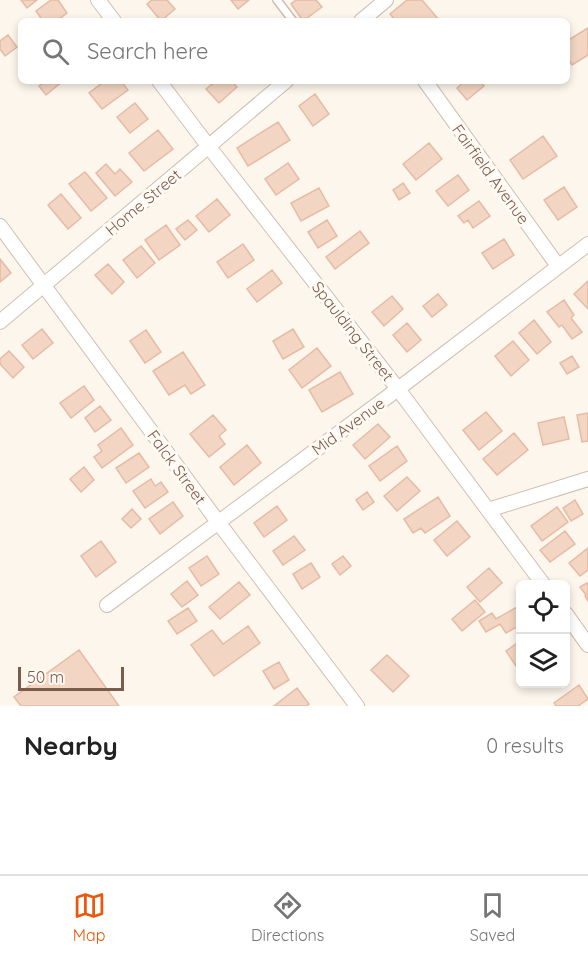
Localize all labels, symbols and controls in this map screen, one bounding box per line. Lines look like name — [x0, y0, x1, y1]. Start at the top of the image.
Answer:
search box — [18, 18, 570, 84]
icon: search — [39, 35, 72, 68]
text: Search here — [87, 37, 208, 65]
street label: Fairfield Avenue — [448, 120, 534, 228]
street label: Home Street — [101, 164, 185, 240]
street label: Spaulding Street — [308, 277, 398, 385]
street label: Mid Avenue — [308, 393, 388, 459]
street label: Falck Street — [143, 426, 211, 508]
map controls — [516, 580, 570, 688]
button: locate — [516, 580, 570, 634]
button: layers — [516, 634, 570, 688]
scale bar — [18, 664, 124, 692]
text: 50 m — [27, 667, 64, 687]
text: Nearby — [24, 729, 118, 762]
text: 0 results — [486, 733, 564, 758]
tab: Map — [73, 889, 106, 945]
tab: Directions — [251, 889, 324, 945]
tab: Saved — [470, 889, 515, 945]

